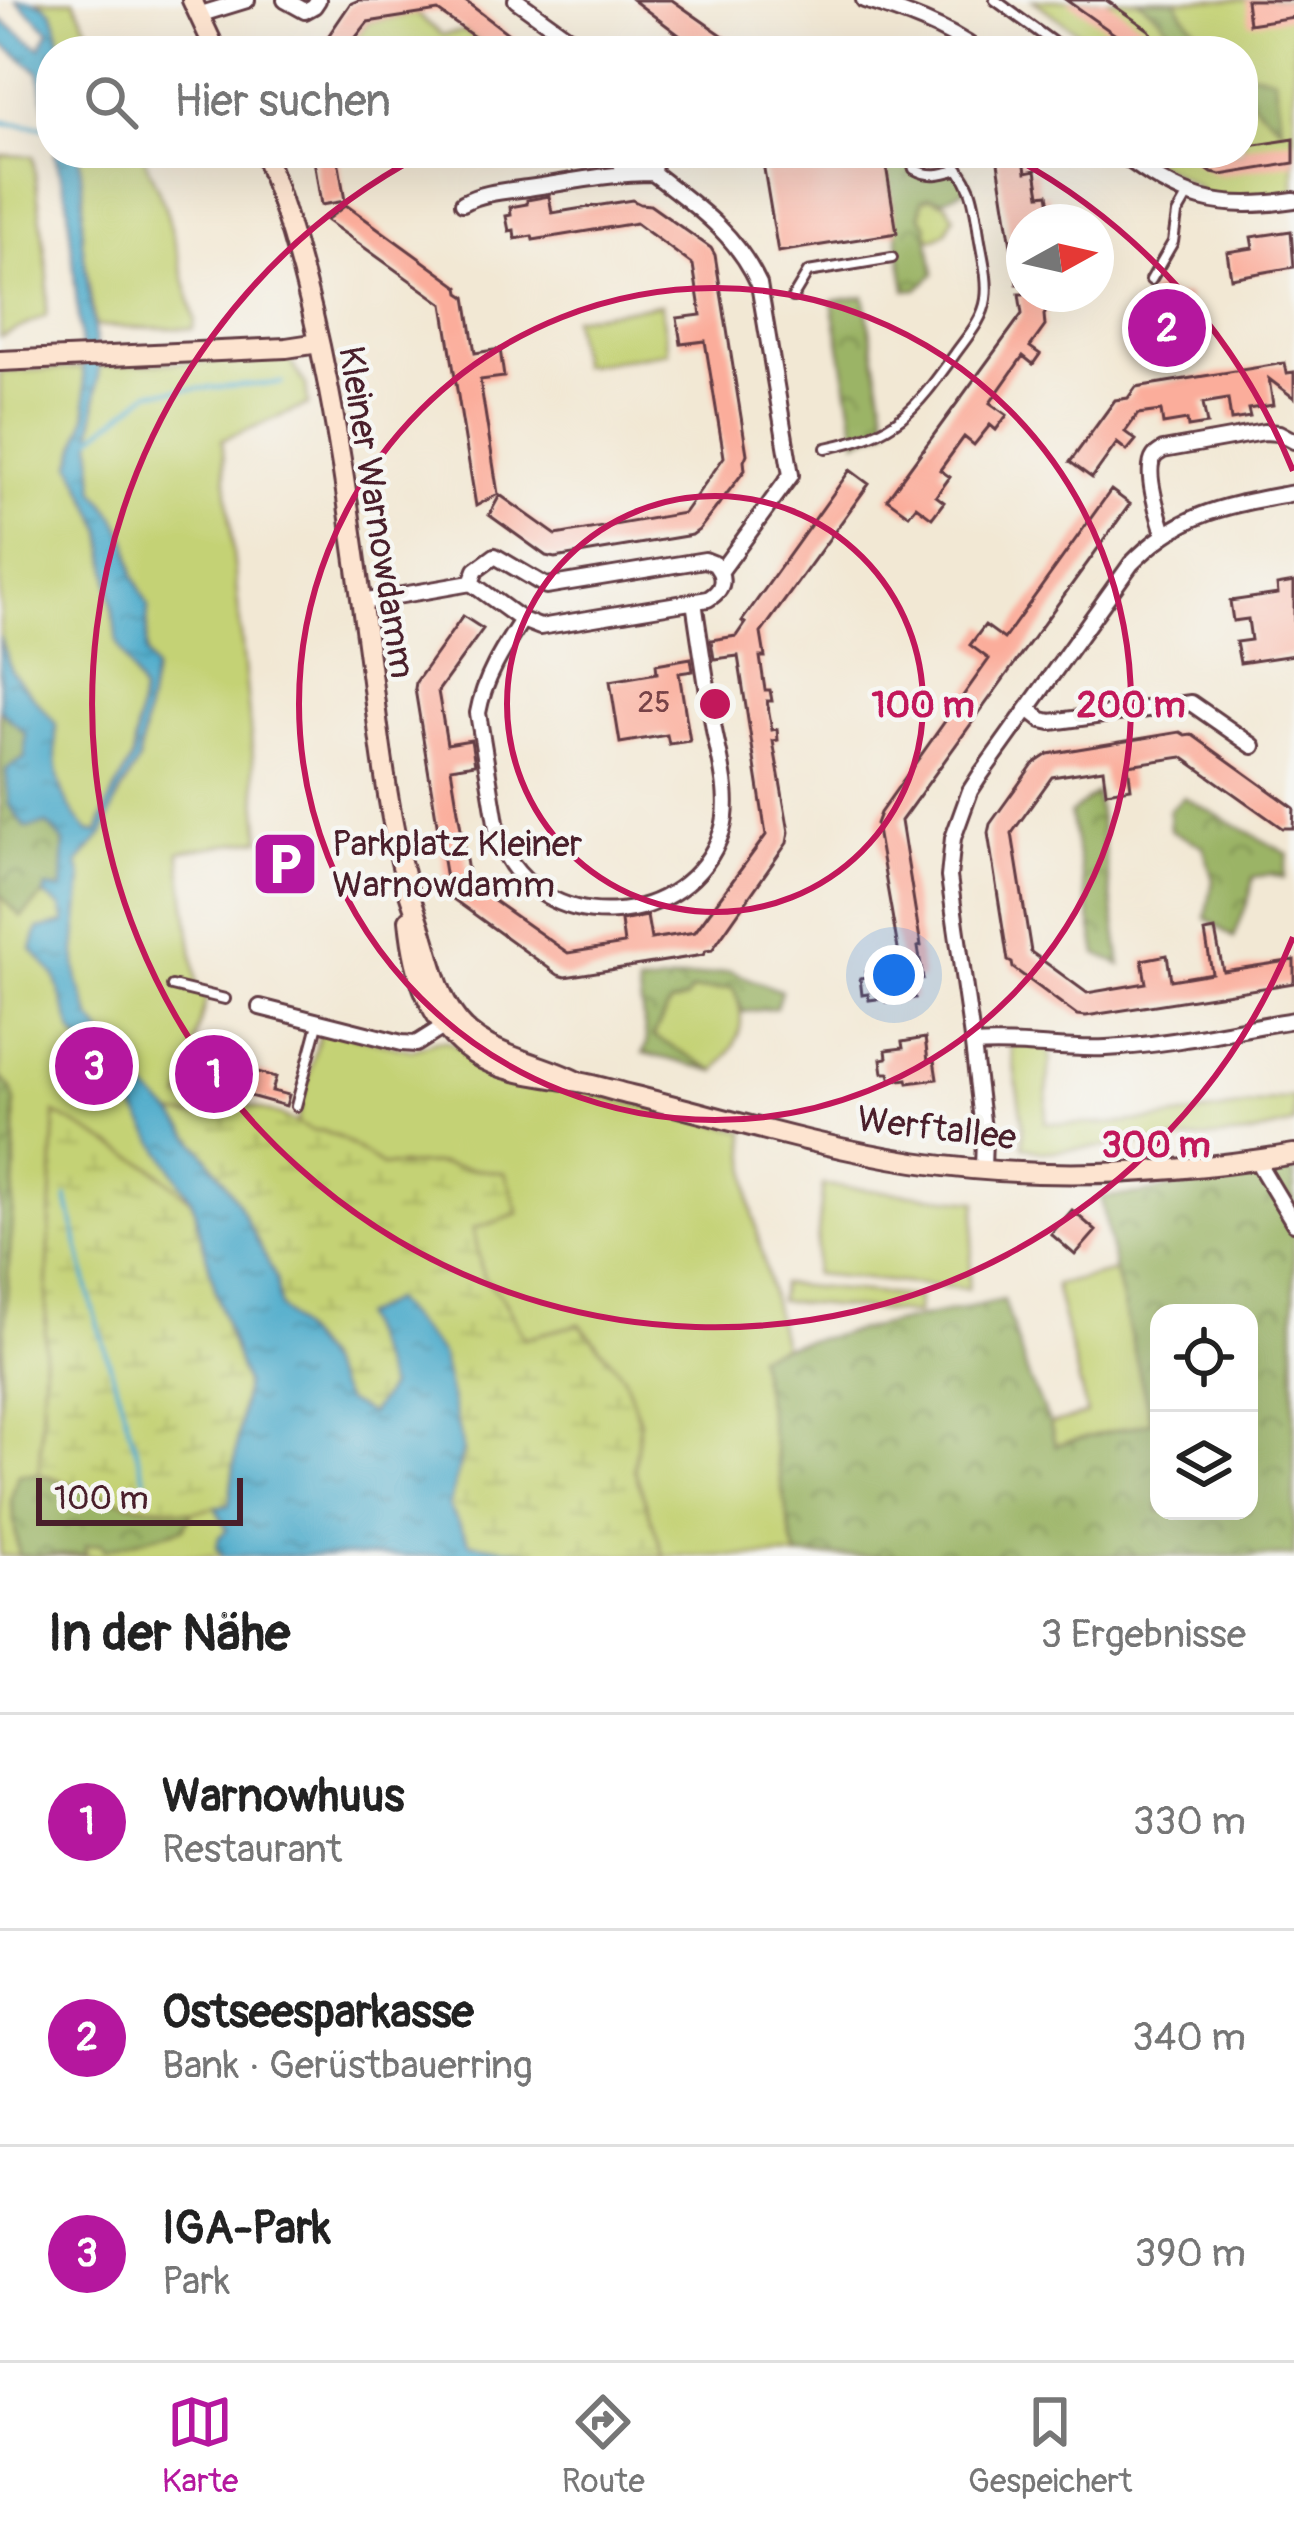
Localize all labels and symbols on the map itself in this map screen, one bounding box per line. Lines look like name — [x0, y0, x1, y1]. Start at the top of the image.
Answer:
north arrow — [1006, 204, 1114, 312]
pin: 2 — [1128, 283, 1206, 373]
street label: Kleiner Warnowdamm — [328, 343, 425, 682]
centre of rings — [694, 683, 736, 725]
text: 100 m — [871, 683, 975, 728]
text: 200 m — [1076, 683, 1186, 728]
house number: 25 — [637, 684, 671, 721]
place label: Parkplatz Kleiner Warnowdamm — [332, 822, 583, 908]
parking icon: Parkplatz Kleiner Warnowdamm — [250, 829, 320, 899]
your location — [864, 945, 924, 1005]
pin: 3 — [55, 1021, 133, 1111]
pin: 1 — [175, 1029, 253, 1119]
street label: Werftallee — [855, 1096, 1019, 1161]
text: 300 m — [1101, 1123, 1211, 1168]
scale bar — [36, 1472, 243, 1525]

